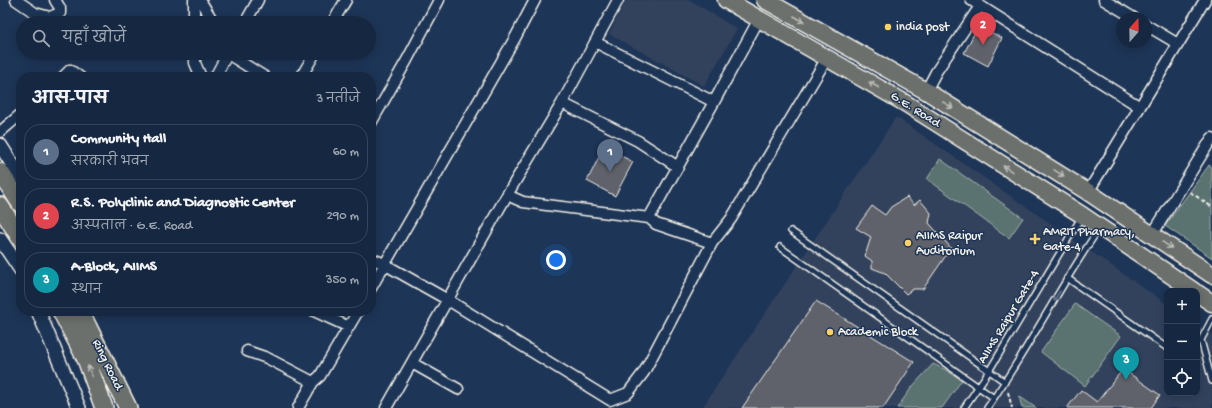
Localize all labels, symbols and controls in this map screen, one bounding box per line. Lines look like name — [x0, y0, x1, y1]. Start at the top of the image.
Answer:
pin: 2 — [970, 12, 996, 45]
north arrow — [1116, 12, 1152, 48]
search box — [16, 16, 376, 60]
one-way arrow — [793, 16, 805, 24]
place label: india post — [896, 20, 951, 35]
marker: india post — [883, 22, 893, 32]
icon: search — [30, 27, 52, 49]
text: यहाँ खोजें — [62, 30, 126, 48]
one-way arrow — [868, 81, 880, 89]
street label: G.E. Road — [887, 89, 944, 132]
text: आस-पास — [32, 90, 108, 110]
text: 3 नतीजे — [316, 92, 360, 107]
one-way arrow — [942, 101, 953, 109]
text: Community Hall — [71, 130, 166, 148]
pin: 1 — [597, 139, 623, 172]
text: 1 — [43, 145, 49, 160]
text: 60 m — [333, 145, 359, 160]
text: सरकारी भवन — [71, 155, 148, 170]
one-way arrow — [1002, 164, 1014, 172]
one-way arrow — [1053, 170, 1065, 178]
text: R.S. Polyclinic and Diagnostic Center — [71, 194, 295, 212]
text: 2 — [43, 209, 49, 224]
text: 290 m — [326, 209, 359, 224]
text: अस्पताल · G.E. Road — [71, 219, 192, 234]
place label: AMRIT Pharmacy, Gate-4 — [1043, 225, 1135, 255]
place label: AIIMS Raipur Auditorium — [916, 229, 983, 259]
marker: AMRIT Pharmacy, Gate-4 — [1030, 234, 1040, 244]
marker: AIIMS Raipur Auditorium — [903, 238, 913, 248]
one-way arrow — [1161, 241, 1172, 249]
your location — [546, 250, 566, 270]
text: A-Block, AIIMS — [71, 258, 157, 276]
street label: AIIMS Raipur Gate-4 — [975, 267, 1043, 367]
text: 3 — [43, 273, 49, 288]
text: 350 m — [326, 273, 359, 288]
text: स्थान — [71, 283, 102, 298]
map controls — [1164, 288, 1200, 396]
button: + — [1164, 288, 1200, 324]
one-way arrow — [1052, 290, 1060, 302]
button: − — [1164, 324, 1200, 360]
place label: Academic Block — [838, 325, 919, 340]
marker: Academic Block — [825, 327, 835, 337]
street label: Ring Road — [88, 337, 126, 394]
pin: 3 — [1113, 347, 1139, 380]
button: locate — [1164, 360, 1200, 396]
one-way arrow — [86, 366, 94, 378]

